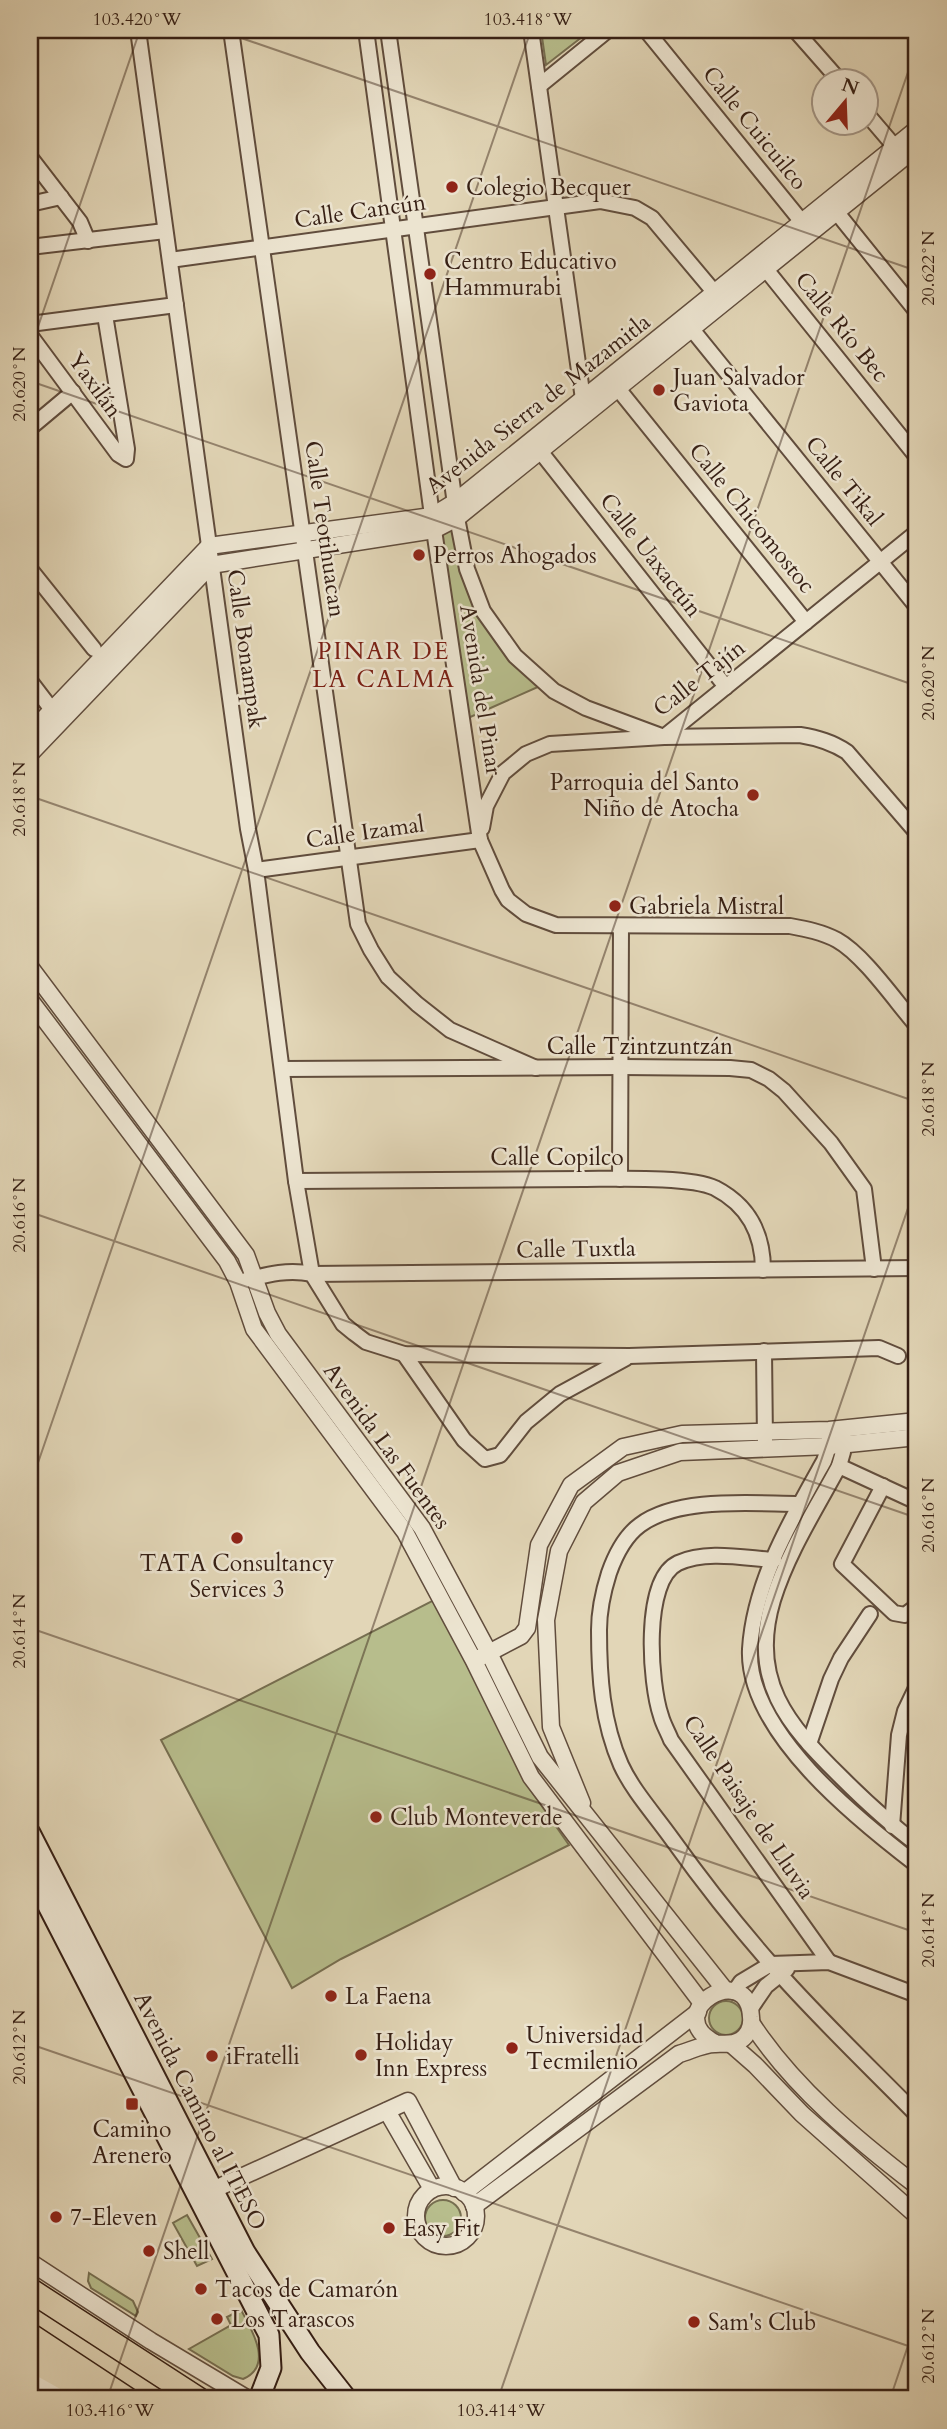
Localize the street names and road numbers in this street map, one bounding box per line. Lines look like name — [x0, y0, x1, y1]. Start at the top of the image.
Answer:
street label: Calle Cuicuilco — [695, 60, 815, 196]
street label: Calle Cancún — [292, 186, 428, 236]
street label: Calle Río Bec — [788, 265, 896, 389]
street label: Avenida Sierra de Mazamitla — [419, 306, 657, 502]
street label: Yaxilán — [61, 346, 129, 424]
street label: Calle Tikal — [798, 430, 890, 533]
street label: Calle Chicomostoc — [682, 436, 822, 600]
street label: Calle Teotihuacan — [297, 439, 353, 619]
street label: Calle Uaxactún — [593, 487, 709, 623]
street label: Calle Bonampak — [219, 567, 273, 731]
street label: Avenida del Pinar — [452, 602, 510, 778]
street label: Calle Tajín — [647, 632, 751, 724]
street label: Calle Izamal — [304, 808, 426, 856]
street label: Calle Tzintzuntzán — [547, 1031, 733, 1062]
street label: Calle Copilco — [490, 1142, 624, 1173]
street label: Calle Tuxtla — [516, 1232, 636, 1266]
street label: Avenida Las Fuentes — [316, 1357, 458, 1535]
street label: Calle Paisaje de Lluvia — [676, 1709, 822, 1905]
street label: Avenida Camino al ITESO — [126, 1986, 274, 2236]

